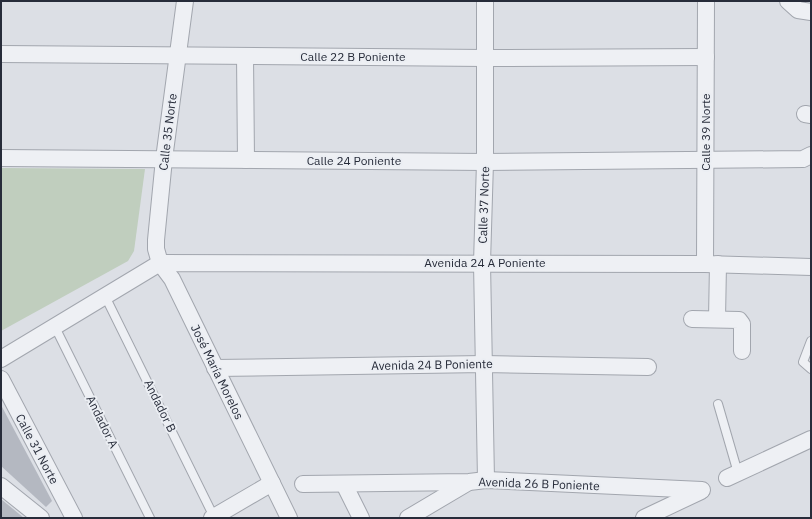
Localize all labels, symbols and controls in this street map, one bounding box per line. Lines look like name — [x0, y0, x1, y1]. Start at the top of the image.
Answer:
street label: Calle 22 B Poniente — [300, 49, 406, 64]
street label: Calle 35 Norte — [155, 92, 180, 171]
street label: Calle 39 Norte — [698, 93, 713, 171]
street label: Calle 24 Poniente — [307, 153, 402, 168]
street label: Calle 37 Norte — [475, 166, 492, 244]
street label: Avenida 24 A Poniente — [424, 255, 546, 270]
street label: José María Morelos — [188, 322, 247, 422]
street label: Avenida 24 B Poniente — [371, 356, 493, 373]
street label: Andador B — [141, 377, 180, 435]
street label: Andador A — [83, 393, 122, 451]
street label: Calle 31 Norte — [13, 411, 62, 487]
street label: Avenida 26 B Poniente — [478, 474, 600, 493]

